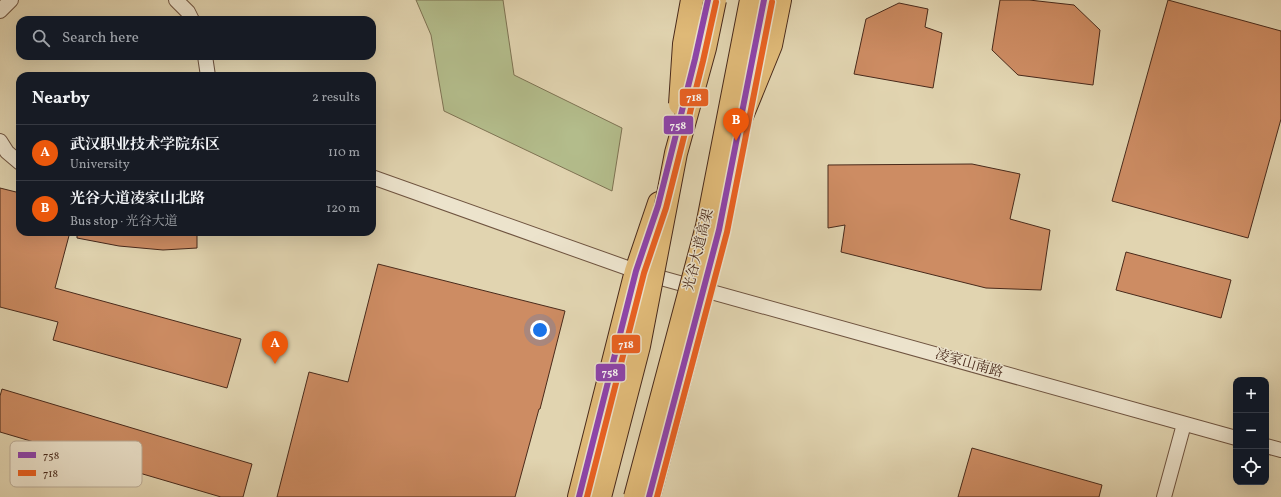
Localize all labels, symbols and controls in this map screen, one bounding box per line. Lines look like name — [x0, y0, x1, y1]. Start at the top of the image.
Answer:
search box — [16, 16, 376, 60]
icon: search — [30, 27, 52, 49]
text: Search here — [62, 28, 139, 49]
text: Nearby — [32, 87, 90, 110]
line badge: 718 — [679, 88, 709, 107]
text: 2 results — [312, 89, 360, 107]
text: 718 — [686, 91, 702, 106]
pin: B — [723, 108, 749, 141]
line badge: 758 — [663, 115, 694, 135]
text: 758 — [670, 119, 686, 134]
text: 武汉职业技术学院东区 — [70, 135, 220, 156]
text: A — [40, 144, 50, 162]
text: 110 m — [328, 144, 360, 162]
text: University — [70, 156, 130, 174]
text: 光谷大道凌家山北路 — [70, 189, 205, 210]
text: B — [41, 200, 49, 218]
text: 120 m — [326, 200, 360, 218]
street label: 光谷大道高架 — [680, 207, 718, 293]
text: Bus stop · 光谷大道 — [70, 213, 178, 231]
your location — [530, 320, 550, 340]
pin: A — [262, 331, 288, 364]
line badge: 718 — [611, 334, 641, 354]
text: 718 — [618, 338, 634, 353]
street label: 凌家山南路 — [933, 345, 1005, 383]
line badge: 758 — [595, 363, 626, 382]
text: 758 — [602, 366, 618, 381]
map controls — [1233, 377, 1269, 485]
button: + — [1233, 377, 1269, 413]
button: − — [1233, 413, 1269, 449]
legend — [10, 441, 142, 487]
text: 758 — [43, 449, 60, 464]
button: locate — [1233, 449, 1269, 485]
text: 718 — [43, 467, 59, 482]

